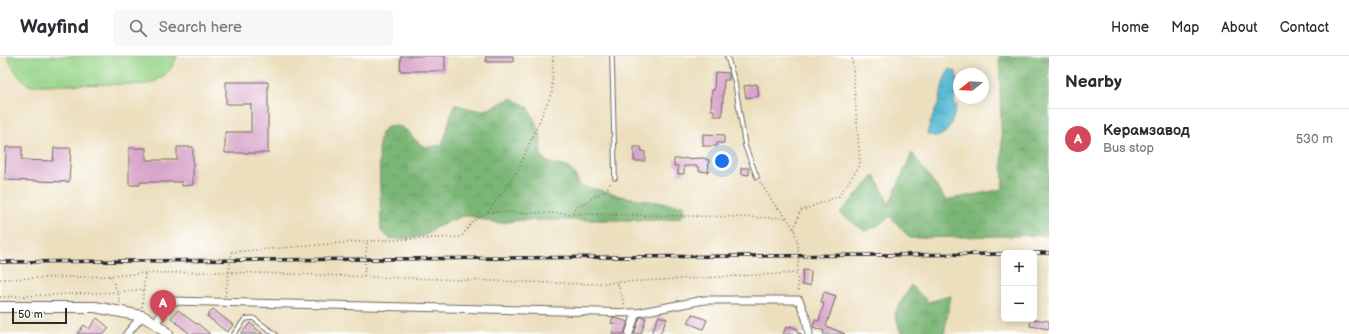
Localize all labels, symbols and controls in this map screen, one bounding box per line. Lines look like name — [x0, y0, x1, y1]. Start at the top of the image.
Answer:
search box — [113, 10, 393, 46]
text: Wayfind — [20, 16, 89, 39]
icon: search — [127, 17, 149, 39]
text: Search here — [159, 18, 242, 37]
text: Home — [1111, 19, 1149, 36]
text: Map — [1171, 19, 1199, 36]
text: About — [1221, 19, 1258, 36]
text: Contact — [1280, 19, 1329, 36]
north arrow — [953, 68, 989, 104]
text: Nearby — [1065, 72, 1122, 92]
text: Керамзавод — [1103, 121, 1190, 140]
text: A — [1074, 131, 1082, 147]
text: 530 m — [1296, 131, 1333, 147]
text: Bus stop — [1103, 140, 1154, 156]
your location — [712, 151, 732, 171]
map controls — [1001, 250, 1037, 322]
button: + — [1001, 250, 1037, 286]
button: − — [1001, 286, 1037, 322]
pin: A — [150, 290, 176, 323]
scale bar — [12, 306, 67, 325]
text: 50 m — [18, 308, 43, 321]

